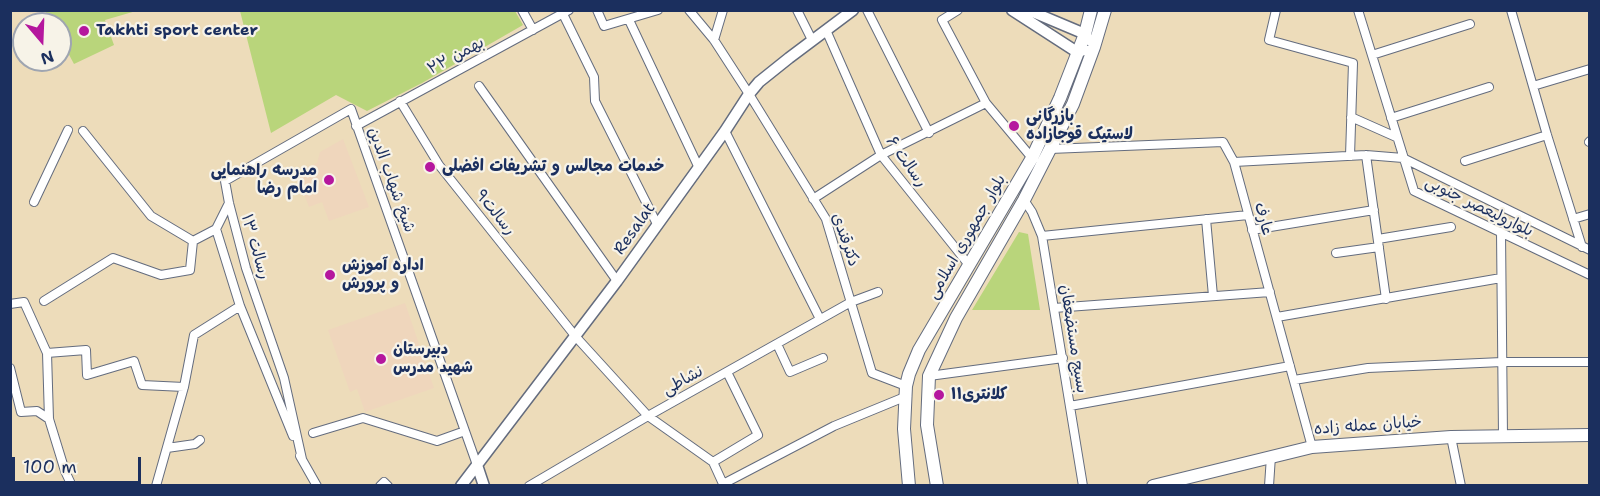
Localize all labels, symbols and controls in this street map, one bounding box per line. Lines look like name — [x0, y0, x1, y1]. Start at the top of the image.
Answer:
north arrow — [12, 12, 72, 72]
place label: Takhti sport center — [96, 21, 258, 41]
marker: Takhti sport center — [77, 24, 91, 38]
street label: ۲۲ بهمن — [424, 33, 488, 79]
text: N — [38, 46, 57, 70]
place label: بازرگانی لاستیک قوجازاده — [1026, 107, 1133, 145]
marker: بازرگانی لاستیک قوجازاده — [1007, 119, 1021, 133]
street label: شیخ شهاب الدین — [363, 125, 419, 235]
street label: رسالت ۶ — [881, 133, 931, 191]
place label: خدمات مجالس و تشریفات افضلی — [442, 157, 664, 177]
marker: خدمات مجالس و تشریفات افضلی — [423, 160, 437, 174]
place label: مدرسه راهنمایی امام رضا — [211, 161, 317, 199]
street label: بلوار جمهوری اسلامی — [924, 171, 1010, 303]
marker: مدرسه راهنمایی امام رضا — [322, 173, 336, 187]
street label: بلوارولیعصر جنوبی — [1422, 173, 1536, 241]
street label: رسالت۹ — [471, 186, 519, 240]
street label: Resalat — [610, 200, 660, 258]
street label: عارف — [1249, 200, 1277, 238]
street label: دکترقندی — [827, 211, 863, 269]
street label: رسالت ۱۳ — [236, 212, 274, 282]
place label: اداره آموزش و پرورش — [342, 256, 424, 294]
marker: اداره آموزش و پرورش — [323, 268, 337, 282]
street label: بسیج مستضعفان — [1055, 283, 1091, 395]
place label: دبیرستان شهید مدرس — [393, 340, 473, 378]
marker: دبیرستان شهید مدرس — [374, 352, 388, 366]
street label: نشاطی — [659, 362, 707, 400]
place label: کلانتری۱۱ — [951, 385, 1007, 405]
marker: کلانتری۱۱ — [932, 388, 946, 402]
street label: خیابان عمله زاده — [1313, 413, 1423, 439]
scale bar — [15, 445, 144, 483]
text: 100 m — [23, 455, 77, 479]

